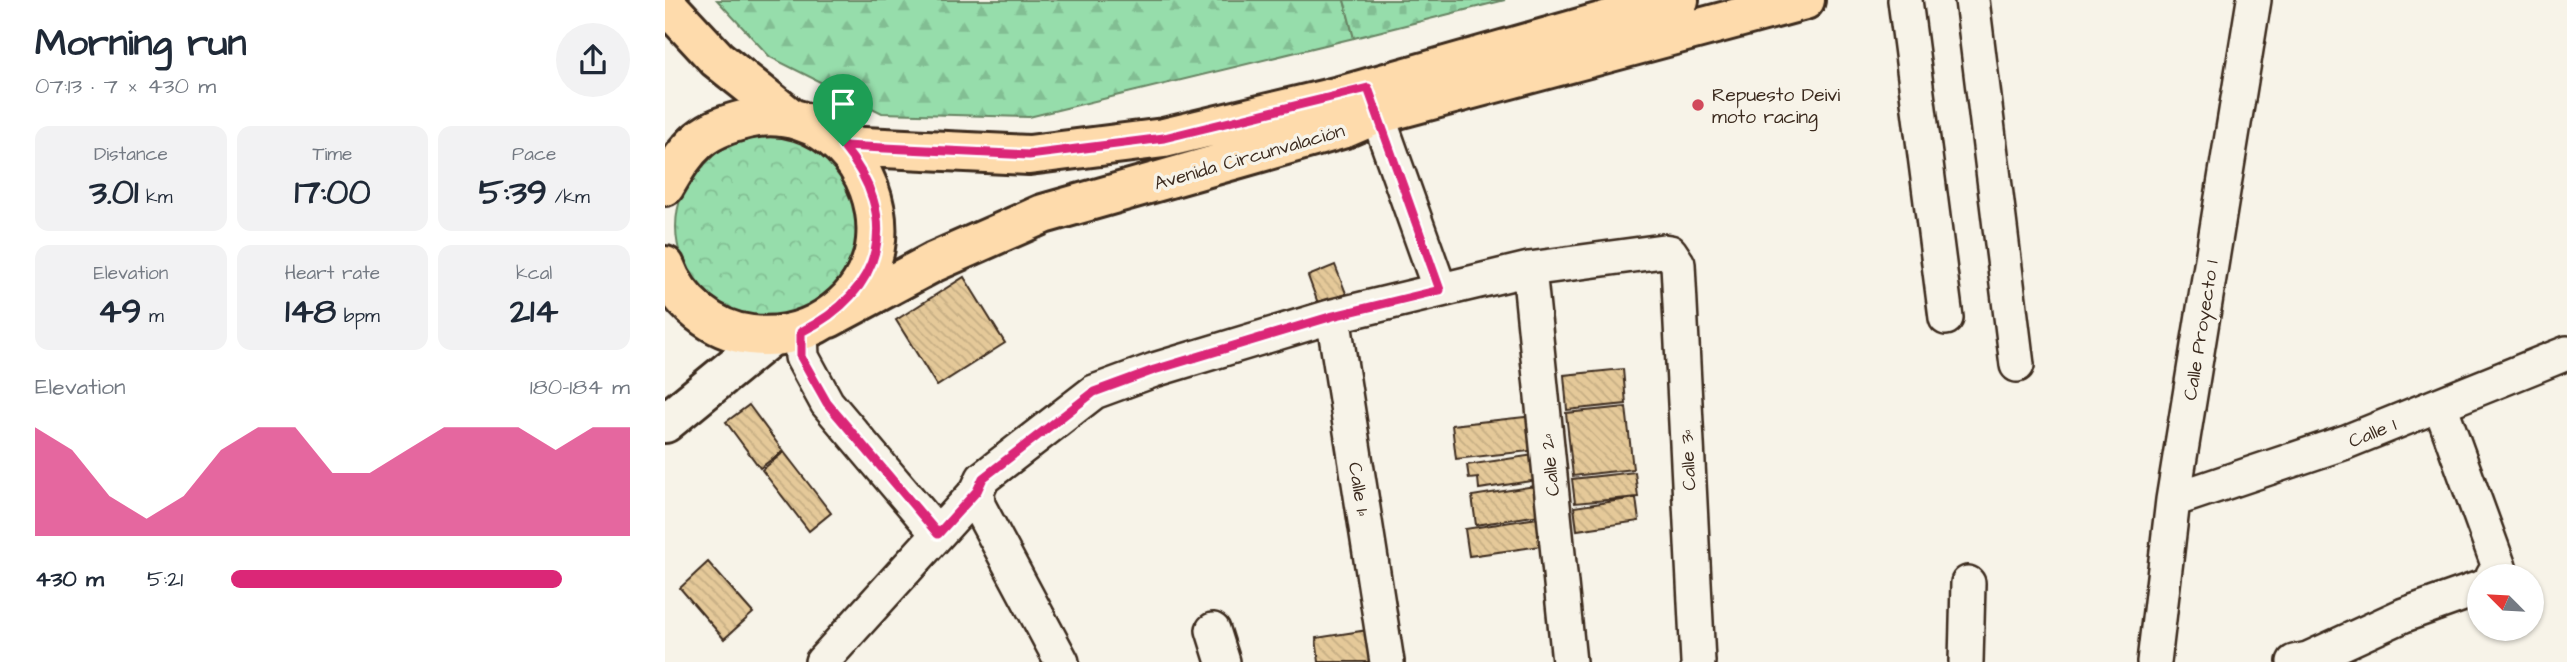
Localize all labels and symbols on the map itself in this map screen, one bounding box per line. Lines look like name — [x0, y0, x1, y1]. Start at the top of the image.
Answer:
pin — [813, 74, 873, 146]
place label: Repuesto Deivi moto racing — [1712, 82, 1840, 132]
marker: Repuesto Deivi moto racing — [1690, 97, 1706, 113]
street label: Avenida Circunvalación — [1151, 117, 1348, 198]
street label: Calle Proyecto 1 — [2177, 258, 2227, 402]
street label: Calle 1 — [2345, 411, 2401, 455]
street label: Calle 3ª — [1673, 428, 1704, 491]
street label: Calle 2ª — [1534, 432, 1567, 497]
street label: Calle 1ª — [1341, 460, 1376, 518]
north arrow — [2467, 564, 2545, 640]

